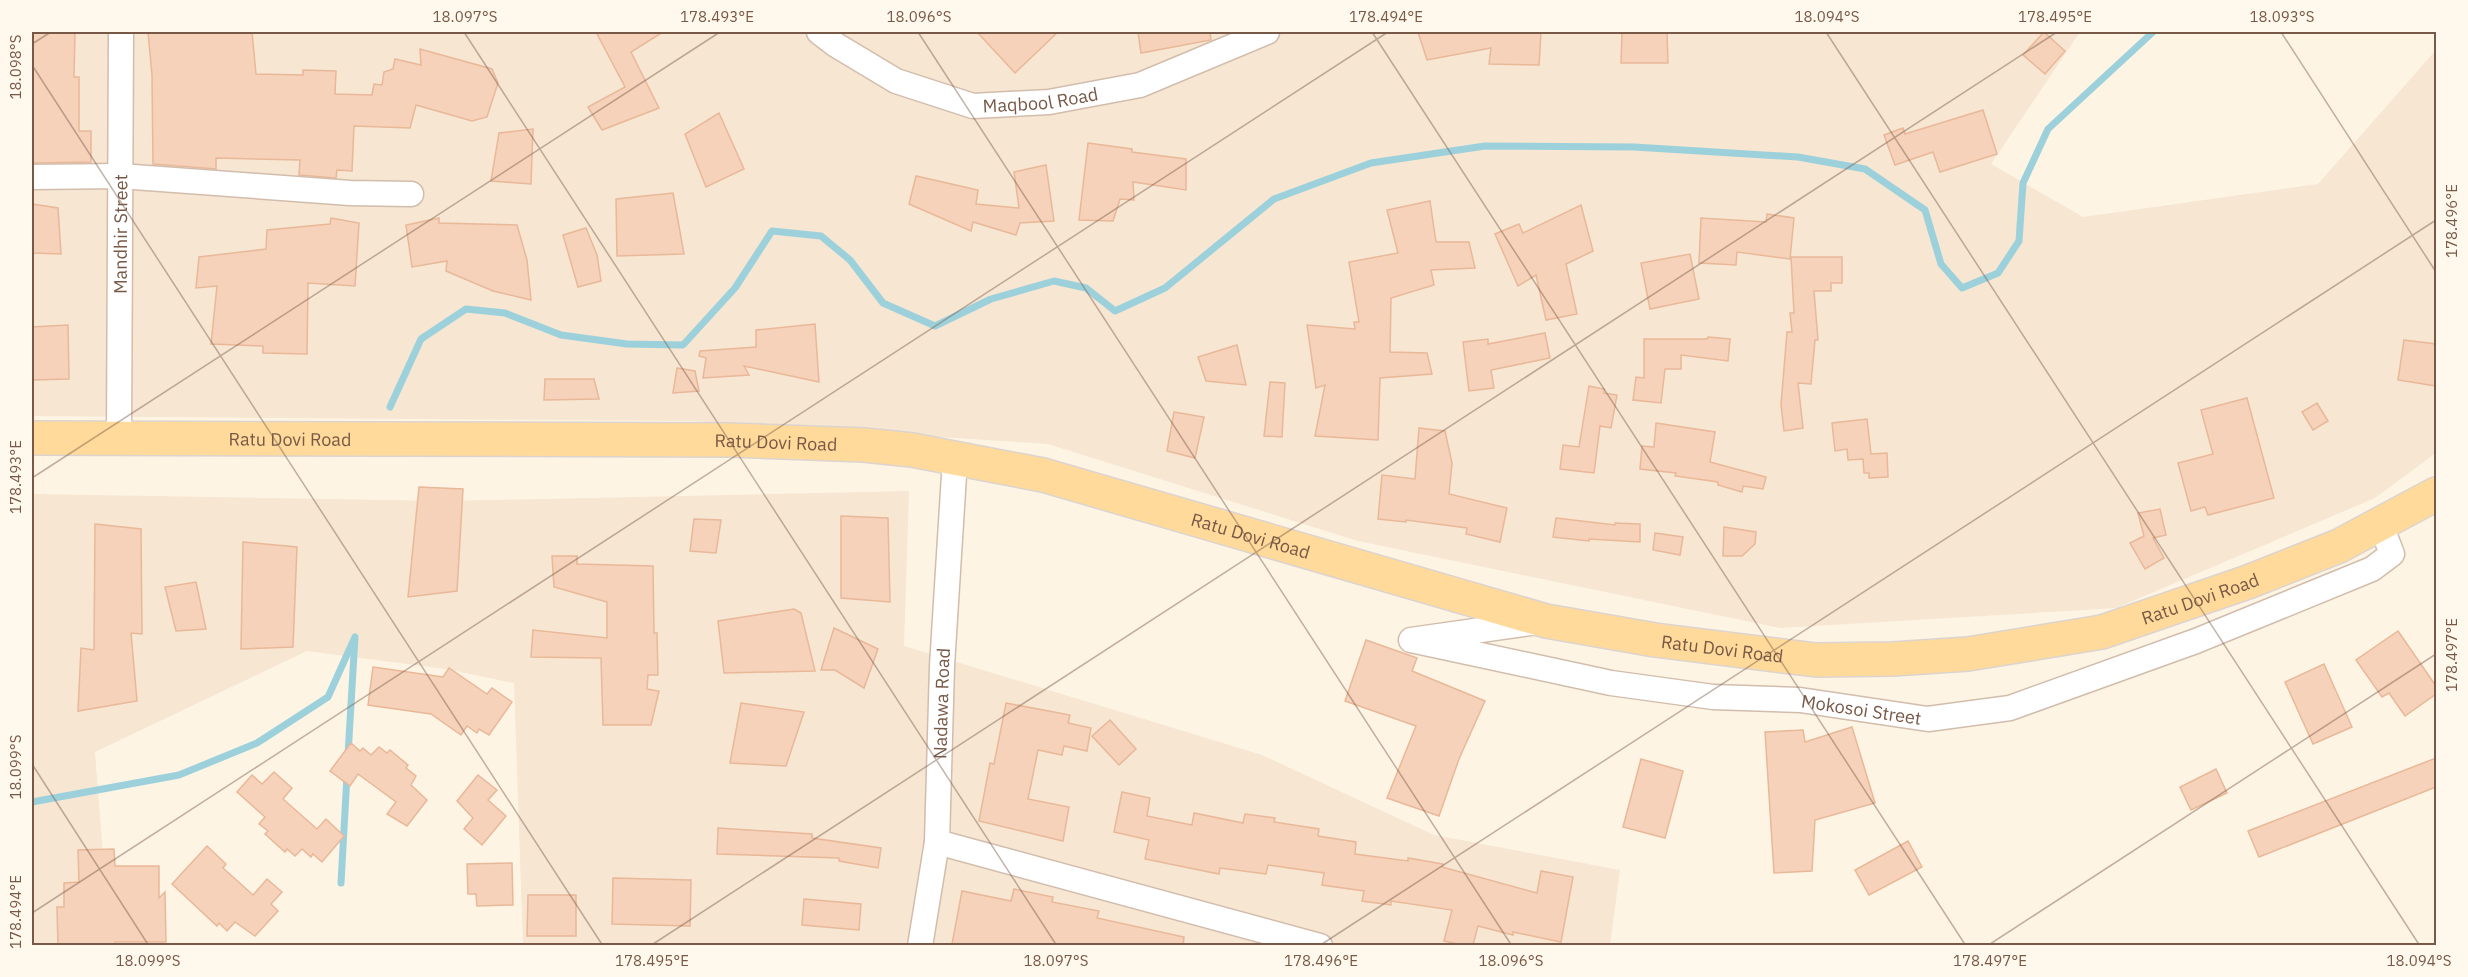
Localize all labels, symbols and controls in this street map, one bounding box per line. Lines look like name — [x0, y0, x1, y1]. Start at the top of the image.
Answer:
text: 18.097°S — [433, 7, 497, 26]
text: 178.493°E — [680, 7, 754, 26]
text: 18.096°S — [887, 7, 951, 26]
text: 178.494°E — [1349, 7, 1423, 26]
text: 18.094°S — [1795, 7, 1859, 26]
text: 178.495°E — [2018, 7, 2092, 26]
text: 18.093°S — [2250, 7, 2314, 26]
text: 18.098°S — [6, 35, 25, 99]
street label: Maqbool Road — [982, 82, 1100, 117]
street label: Mandhir Street — [108, 174, 132, 294]
text: 178.496°E — [2442, 184, 2461, 258]
street label: Ratu Dovi Road — [229, 427, 351, 450]
street label: Ratu Dovi Road — [715, 428, 838, 456]
text: 178.493°E — [6, 440, 25, 514]
street label: Ratu Dovi Road — [1189, 507, 1313, 563]
street label: Ratu Dovi Road — [2138, 567, 2262, 629]
text: 178.497°E — [2442, 618, 2461, 692]
street label: Ratu Dovi Road — [1660, 629, 1785, 667]
street label: Nadawa Road — [928, 647, 955, 759]
street label: Mokosoi Street — [1800, 689, 1923, 729]
text: 18.099°S — [6, 735, 25, 799]
text: 178.494°E — [6, 875, 25, 949]
text: 18.099°S — [116, 951, 180, 970]
text: 178.495°E — [615, 951, 689, 970]
text: 18.097°S — [1024, 951, 1088, 970]
text: 178.496°E — [1284, 951, 1358, 970]
text: 18.096°S — [1479, 951, 1543, 970]
text: 178.497°E — [1953, 951, 2027, 970]
text: 18.094°S — [2387, 951, 2451, 970]

